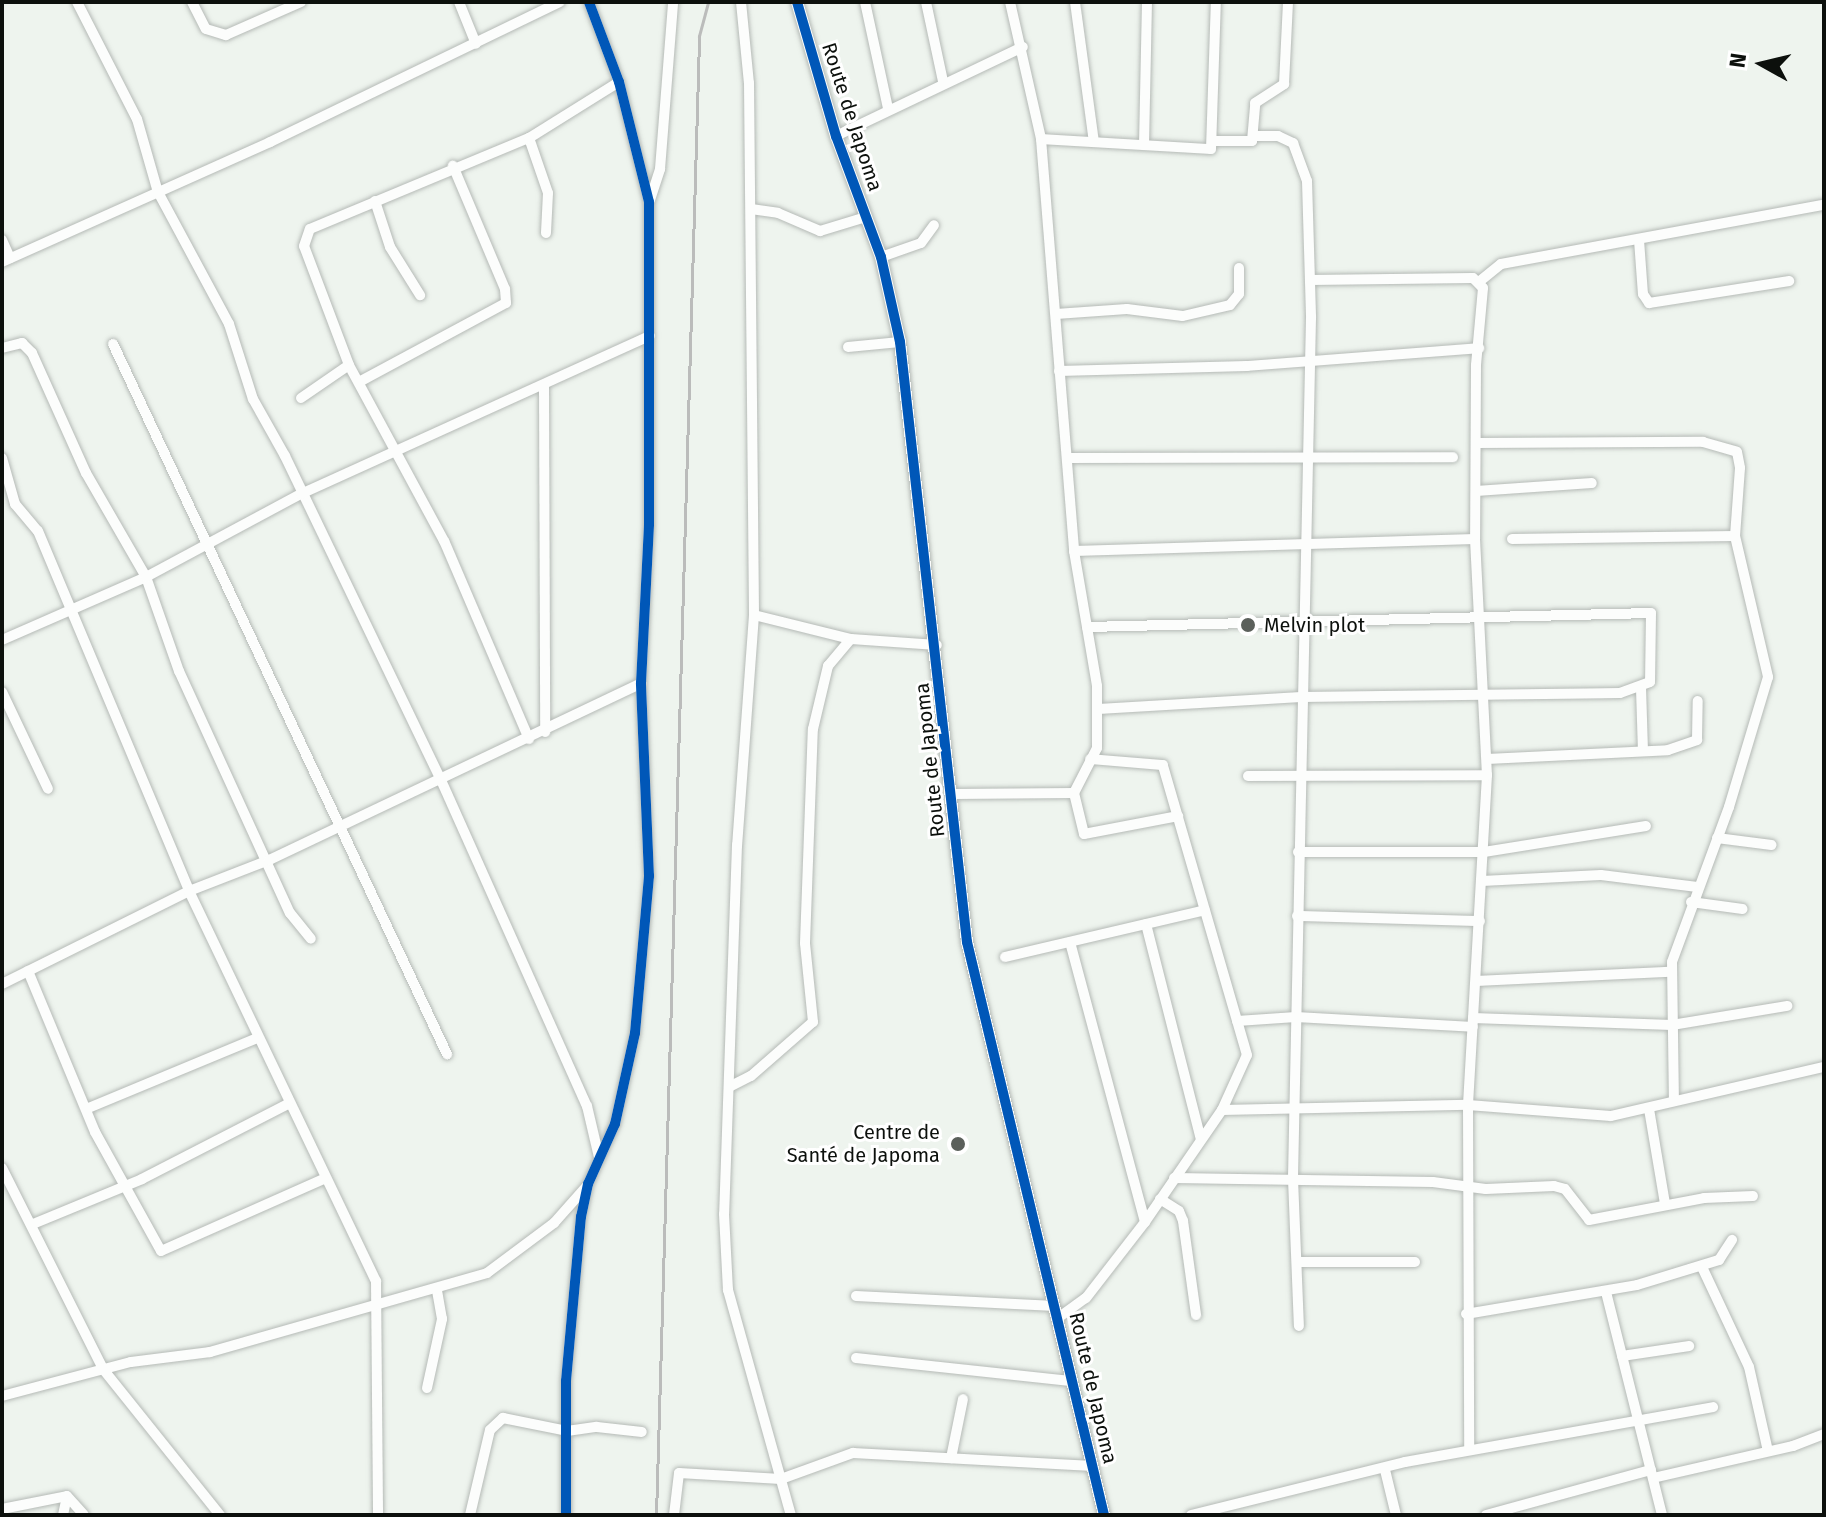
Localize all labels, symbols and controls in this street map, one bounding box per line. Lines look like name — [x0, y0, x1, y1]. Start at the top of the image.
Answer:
north arrow — [1722, 24, 1802, 104]
street label: Route de Japoma — [817, 40, 887, 194]
text: N — [1723, 51, 1752, 70]
place label: Melvin plot — [1264, 613, 1365, 637]
marker: Melvin plot — [1239, 616, 1257, 634]
street label: Route de Japoma — [910, 682, 950, 838]
place label: Centre de Santé de Japoma — [787, 1120, 940, 1167]
marker: Centre de Santé de Japoma — [947, 1133, 969, 1155]
street label: Route de Japoma — [1064, 1310, 1122, 1466]

